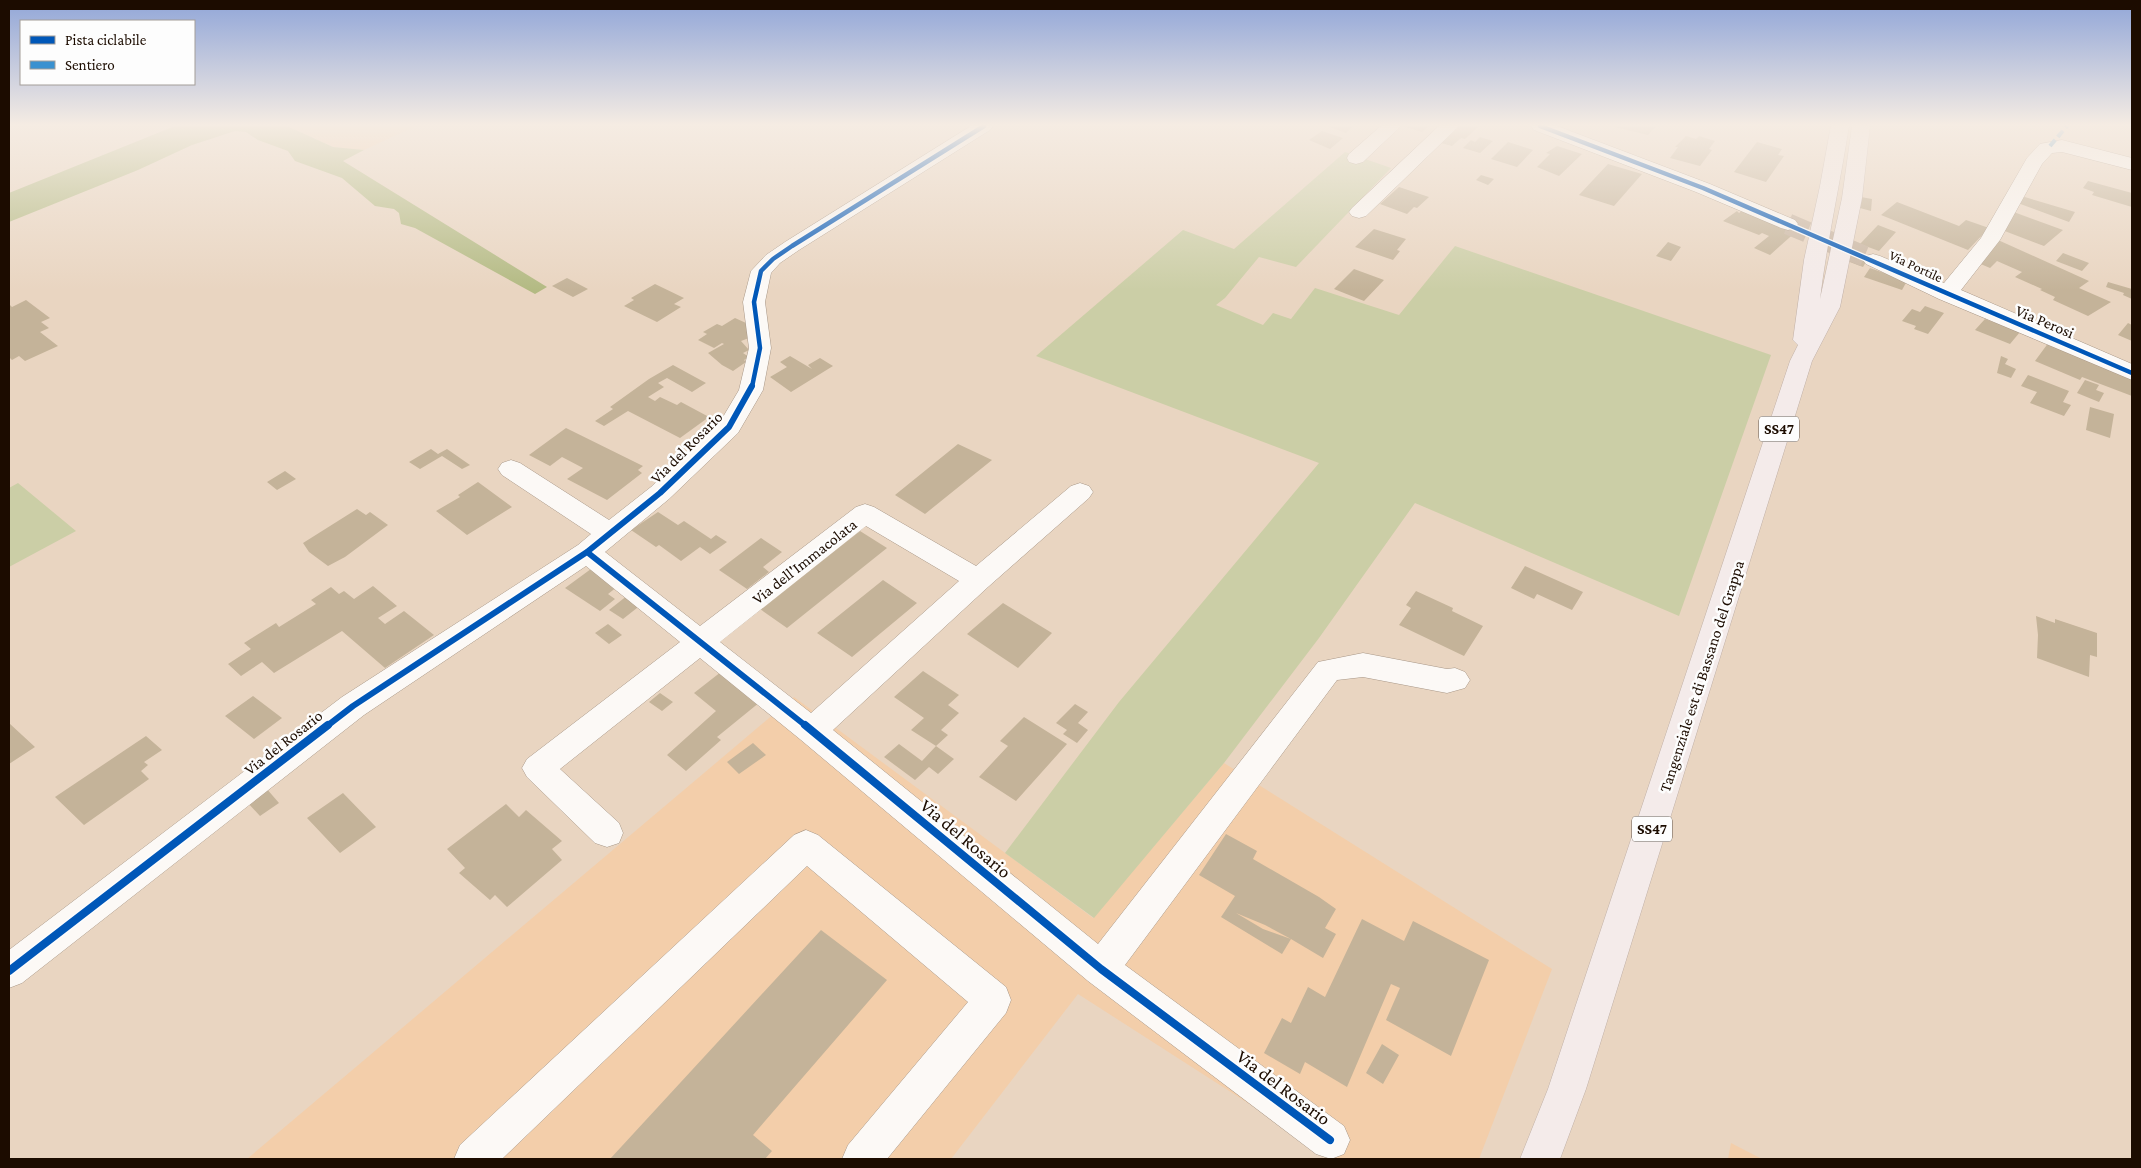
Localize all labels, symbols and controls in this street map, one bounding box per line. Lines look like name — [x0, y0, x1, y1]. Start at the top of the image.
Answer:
legend — [20, 20, 195, 85]
text: Pista ciclabile — [65, 32, 147, 48]
text: Sentiero — [65, 57, 115, 73]
street label: Via Portile — [1887, 247, 1945, 285]
street label: Via Perosi — [2013, 302, 2077, 341]
street label: Via del Rosario — [647, 408, 726, 487]
road number: SS47 — [1759, 416, 1799, 442]
street label: Via dell'Immacolata — [749, 515, 860, 607]
street label: Tangenziale est di Bassano del Grappa — [1656, 558, 1748, 794]
street label: Via del Rosario — [241, 707, 326, 778]
street label: Via del Rosario — [916, 794, 1015, 882]
road number: SS47 — [1632, 816, 1672, 842]
street label: Via del Rosario — [1233, 1045, 1335, 1129]

